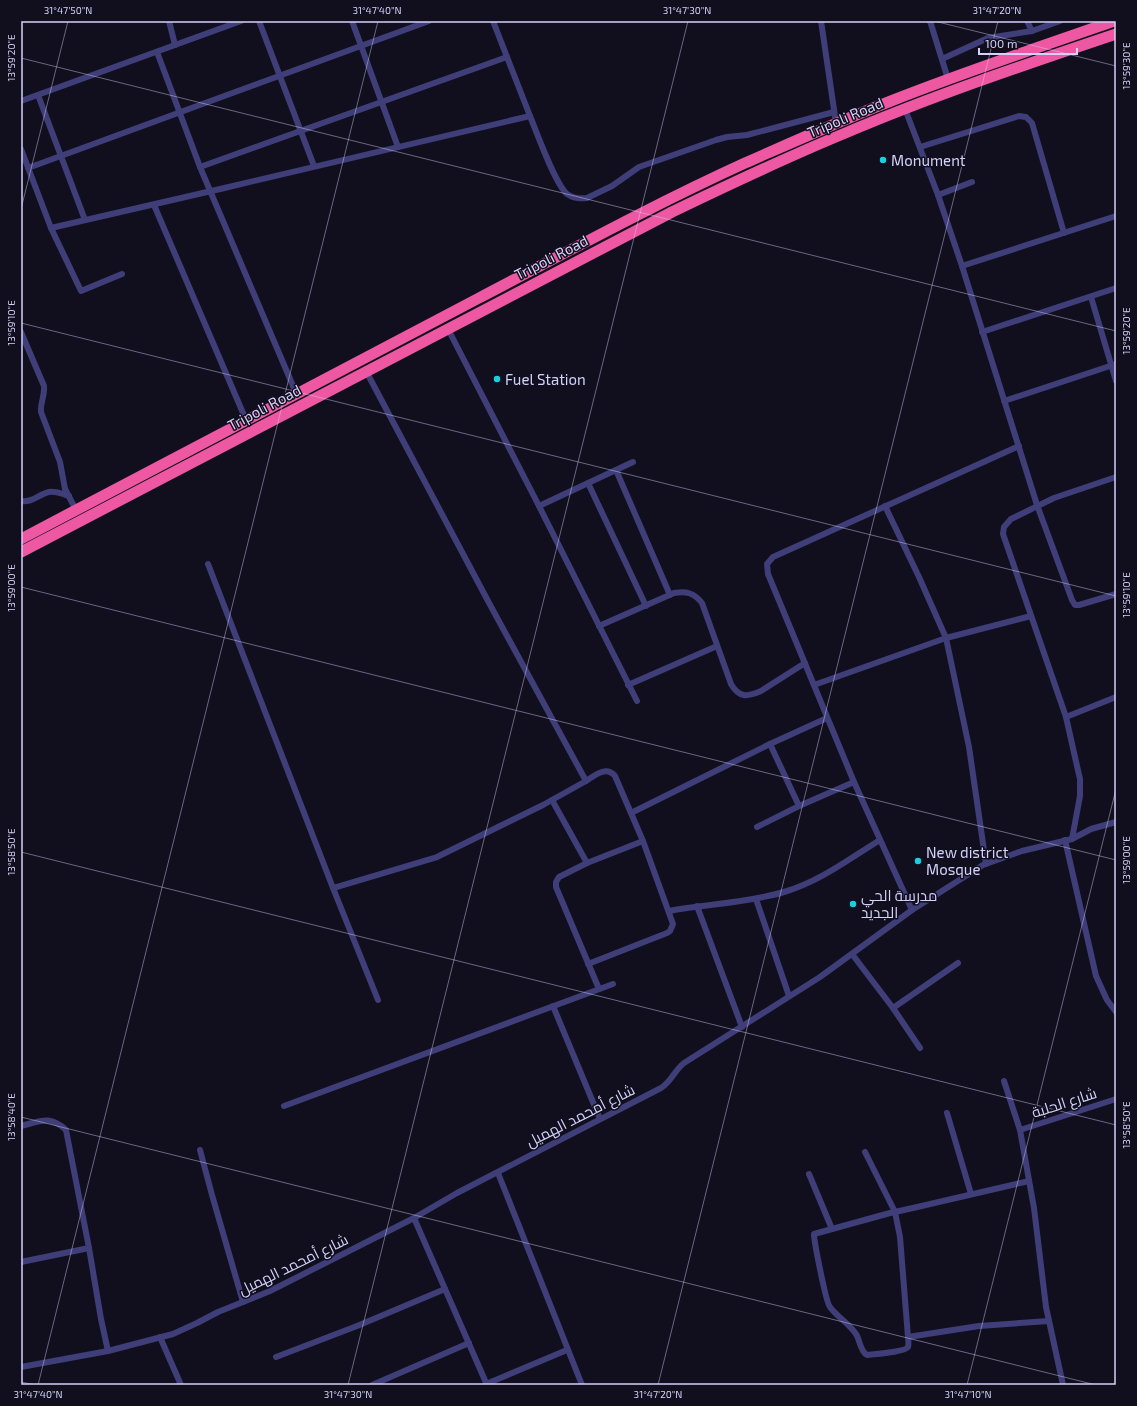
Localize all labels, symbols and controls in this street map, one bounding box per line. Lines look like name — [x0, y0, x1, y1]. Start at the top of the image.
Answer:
text: 31°47'50"N — [44, 4, 92, 16]
text: 31°47'40"N — [352, 4, 402, 16]
text: 31°47'30"N — [663, 4, 711, 16]
text: 31°47'20"N — [973, 4, 1021, 16]
scale bar — [979, 30, 1077, 56]
text: 13°59'20"E — [5, 34, 17, 82]
text: 100 m — [985, 36, 1017, 50]
text: 13°59'30"E — [1120, 42, 1132, 90]
street label: Tripoli Road — [805, 93, 885, 141]
place label: Monument — [891, 151, 966, 169]
marker: Monument — [878, 155, 888, 165]
street label: Tripoli Road — [511, 231, 591, 283]
text: 13°59'10"E — [5, 300, 17, 346]
text: 13°59'20"E — [1120, 307, 1132, 355]
place label: Fuel Station — [505, 370, 586, 388]
marker: Fuel Station — [492, 374, 502, 384]
street label: Tripoli Road — [224, 380, 304, 434]
text: 13°59'00"E — [5, 564, 17, 612]
text: 13°59'10"E — [1120, 572, 1132, 618]
text: 13°58'50"E — [5, 828, 17, 876]
text: 13°59'00"E — [1120, 836, 1132, 884]
place label: New district Mosque — [926, 843, 1009, 878]
marker: New district Mosque — [913, 856, 923, 866]
place label: مدرسة الحي الجديد — [861, 886, 938, 921]
marker: مدرسة الحي الجديد — [848, 899, 858, 909]
street label: شارع أمحمد الهميل — [523, 1080, 639, 1153]
street label: شارع الحلبة — [1029, 1083, 1100, 1124]
text: 13°58'40"E — [5, 1093, 17, 1141]
text: 13°58'50"E — [1120, 1101, 1132, 1149]
street label: شارع أمحمد الهميل — [235, 1230, 352, 1301]
text: 31°47'40"N — [13, 1388, 63, 1400]
text: 31°47'30"N — [324, 1388, 372, 1400]
text: 31°47'20"N — [634, 1388, 682, 1400]
text: 31°47'10"N — [944, 1388, 992, 1400]

